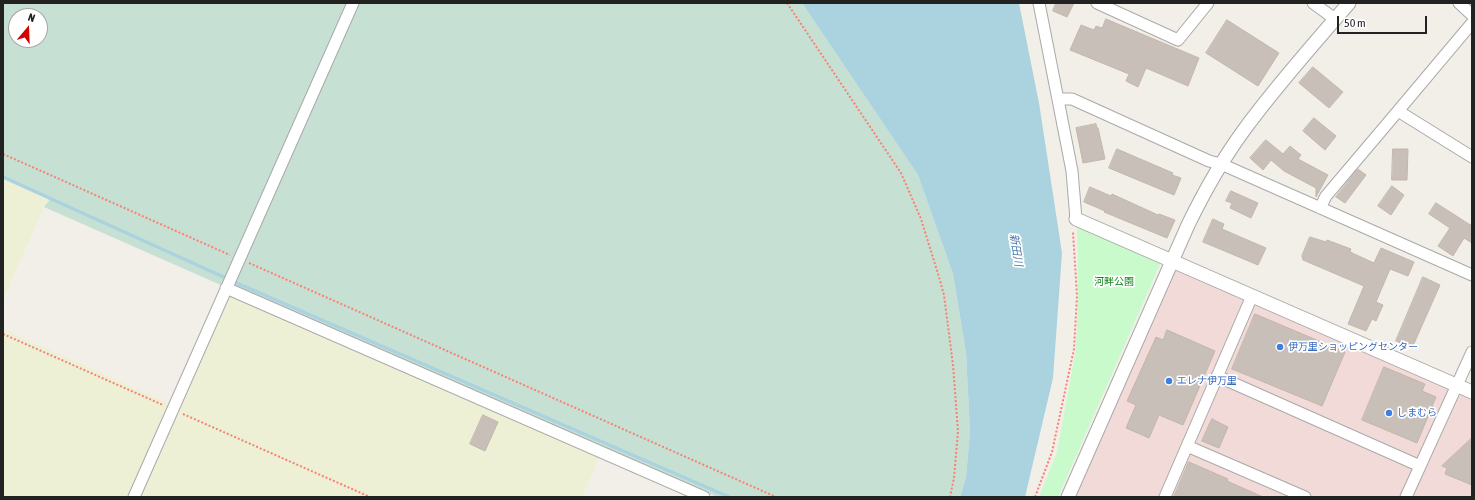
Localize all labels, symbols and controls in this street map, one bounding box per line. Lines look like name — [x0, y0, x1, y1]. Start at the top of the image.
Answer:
north arrow — [8, 8, 48, 48]
scale bar — [1339, 8, 1429, 34]
text: N — [27, 11, 37, 24]
text: 50 m — [1344, 16, 1366, 30]
water label: 新田川 — [1007, 233, 1025, 267]
park label: 河畔公園 — [1094, 276, 1134, 288]
place label: 伊万里ショッピングセンター — [1288, 341, 1418, 353]
marker: 伊万里ショッピングセンター — [1275, 342, 1285, 352]
place label: エレナ伊万里 — [1177, 375, 1237, 387]
marker: エレナ伊万里 — [1164, 376, 1174, 386]
place label: しまむら — [1397, 407, 1437, 419]
marker: しまむら — [1384, 408, 1394, 418]

